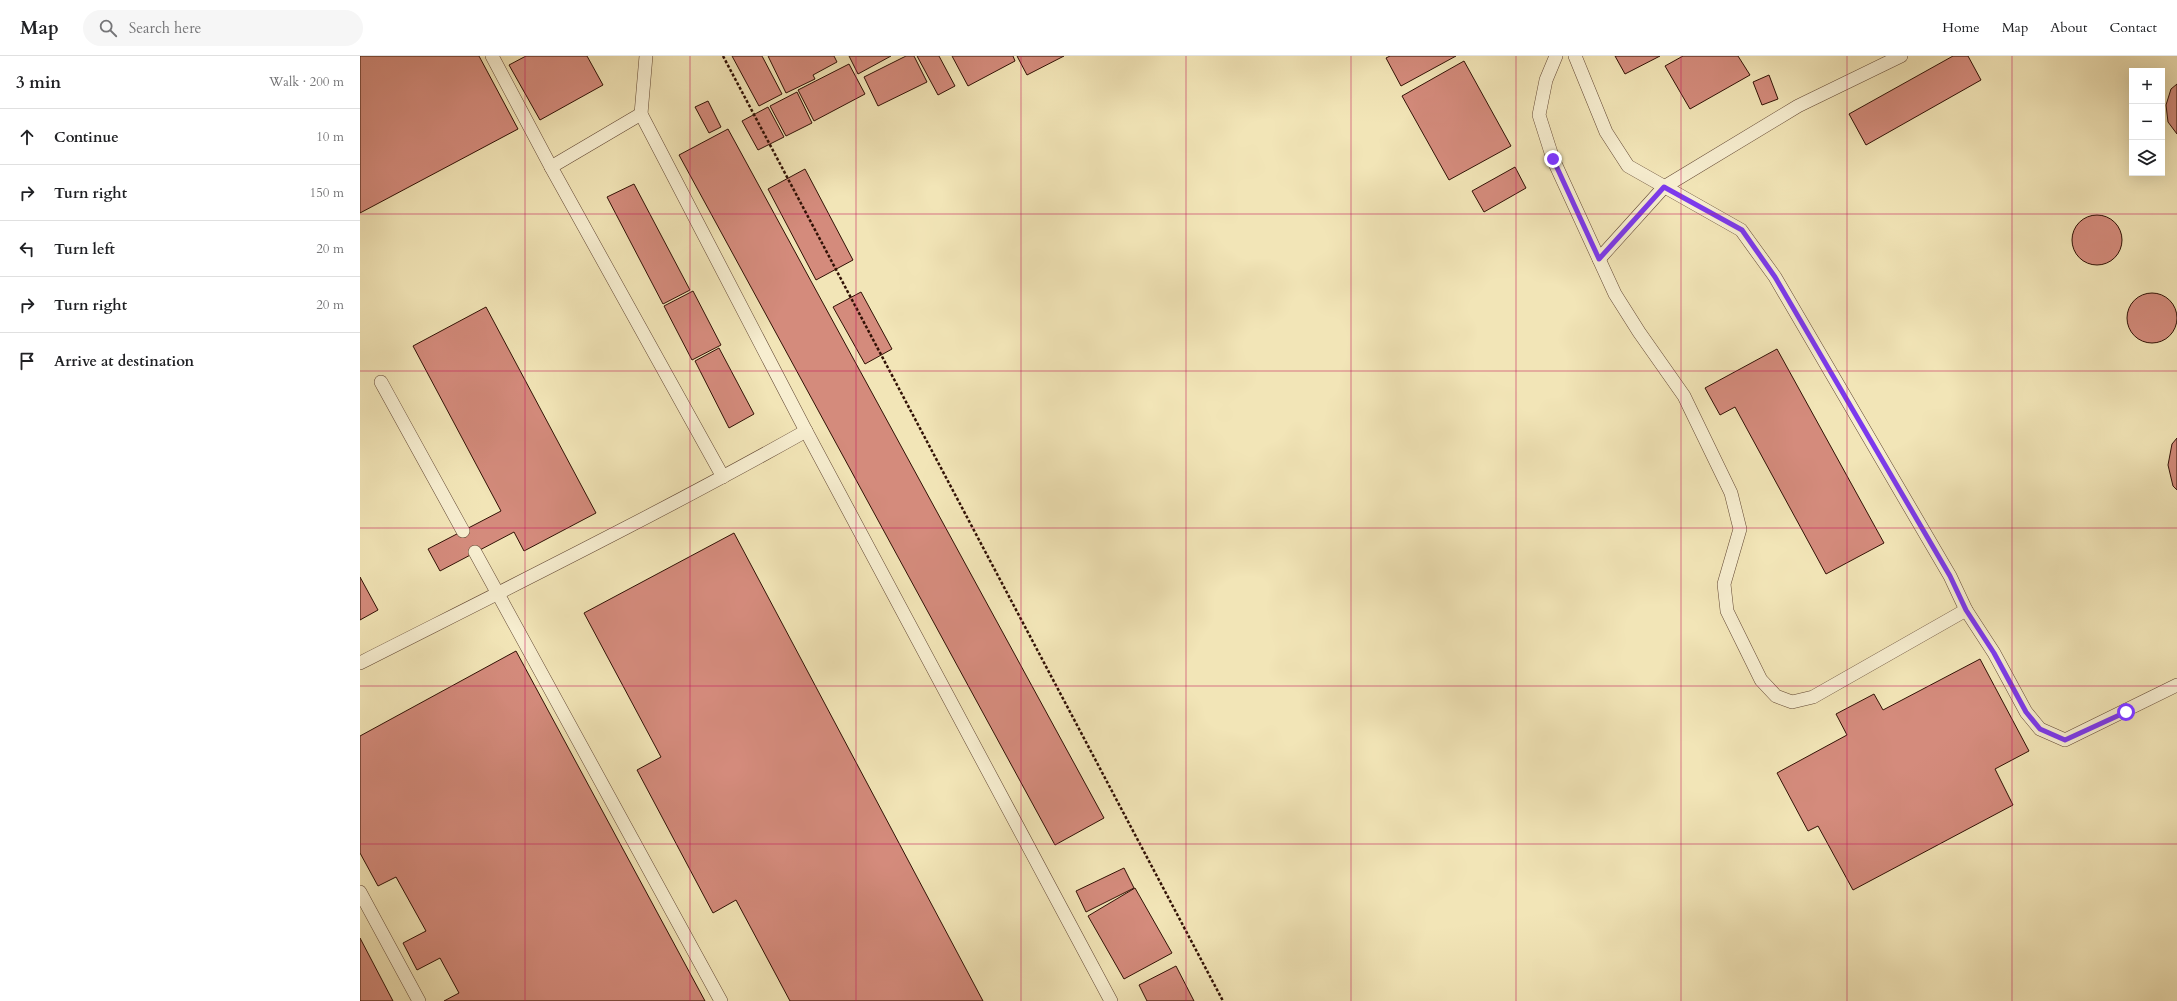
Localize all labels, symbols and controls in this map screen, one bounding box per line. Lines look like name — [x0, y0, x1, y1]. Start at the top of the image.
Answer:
search box — [83, 10, 363, 46]
text: Map — [20, 15, 59, 41]
icon: search — [97, 17, 119, 39]
text: Search here — [129, 18, 201, 38]
text: Home — [1942, 18, 1980, 37]
text: Map — [2002, 18, 2028, 37]
text: About — [2050, 18, 2087, 37]
text: Contact — [2109, 18, 2157, 37]
map controls — [2129, 68, 2165, 176]
button: + — [2129, 68, 2165, 104]
text: 3 min — [16, 71, 61, 94]
text: Walk · 200 m — [269, 73, 344, 91]
button: − — [2129, 104, 2165, 140]
icon: ahead — [16, 126, 38, 148]
text: Continue — [54, 127, 119, 147]
text: 10 m — [316, 128, 344, 146]
button: layers — [2129, 140, 2165, 176]
route end — [1544, 150, 1562, 168]
icon: right — [16, 182, 38, 204]
text: Turn right — [54, 183, 127, 203]
text: 150 m — [310, 184, 344, 202]
icon: left — [16, 238, 38, 260]
text: Turn left — [54, 239, 115, 259]
text: 20 m — [316, 240, 344, 258]
icon: right — [16, 294, 38, 316]
text: Turn right — [54, 295, 127, 315]
text: 20 m — [316, 296, 344, 314]
icon: arrive — [16, 350, 38, 372]
text: Arrive at destination — [54, 351, 194, 371]
route start — [2117, 703, 2135, 721]

